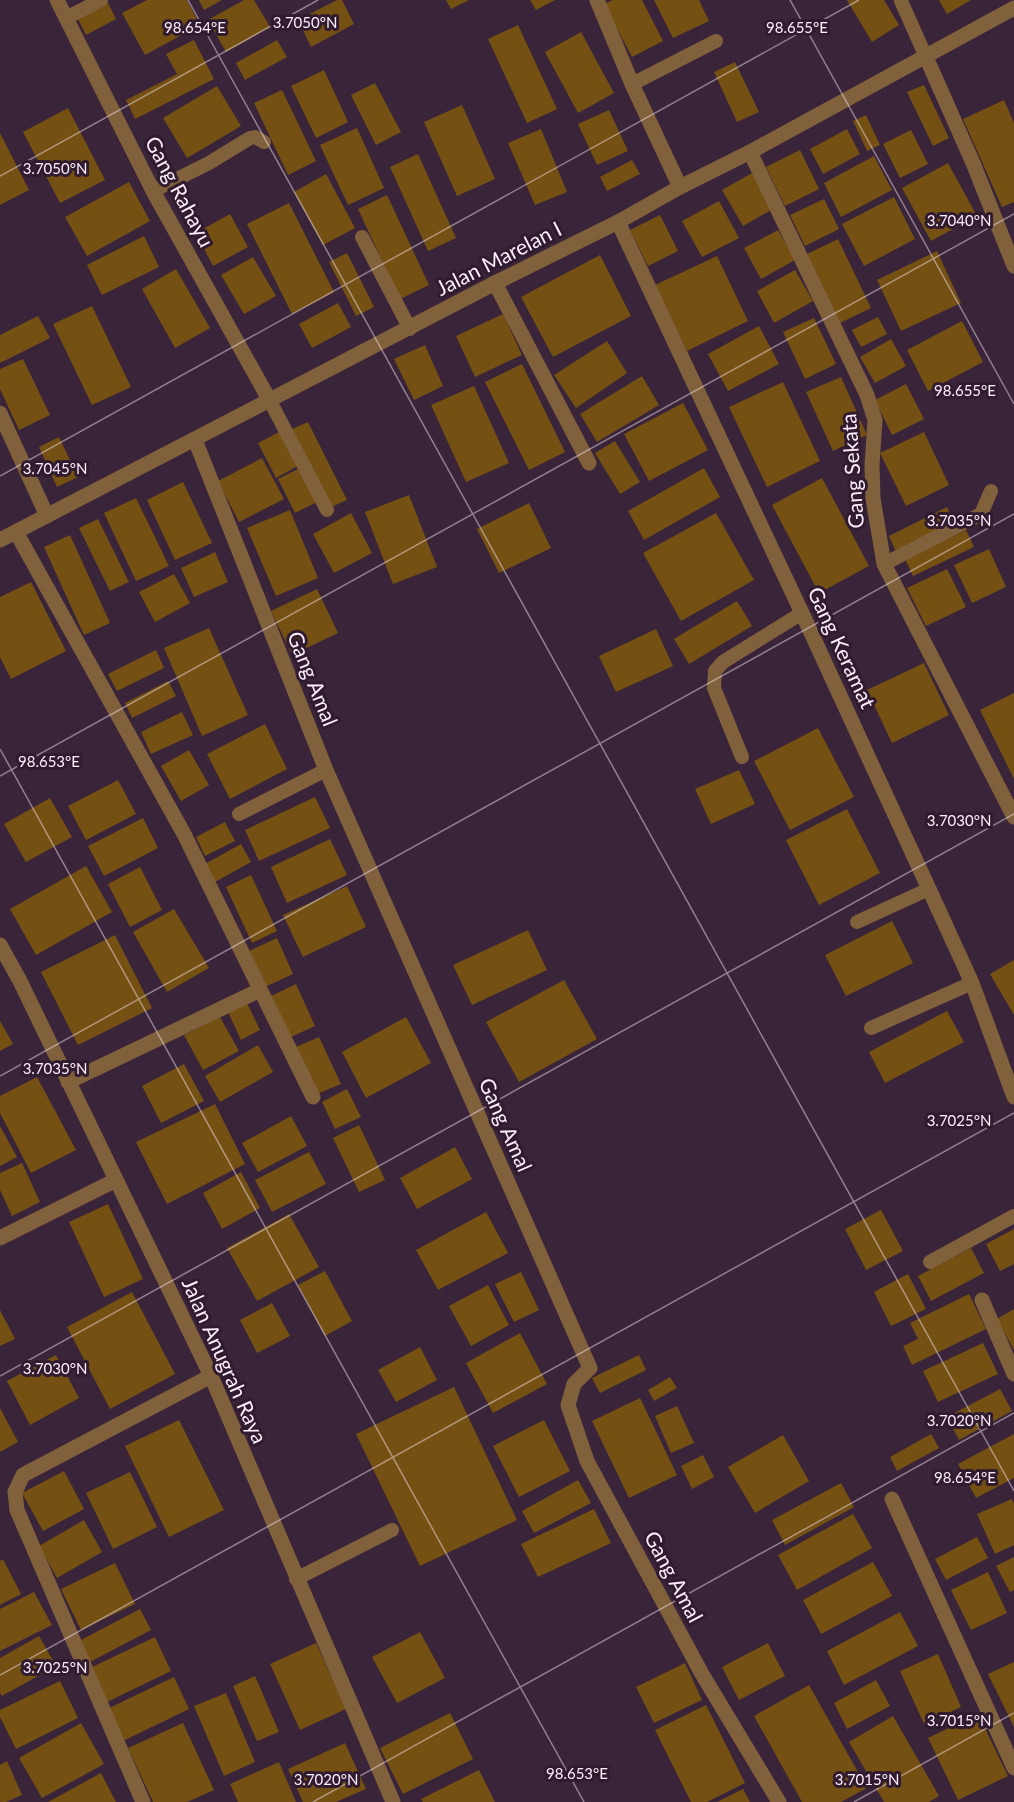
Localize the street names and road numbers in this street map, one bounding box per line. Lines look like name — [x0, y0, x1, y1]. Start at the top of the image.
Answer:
street label: Gang Rahayu — [141, 132, 220, 251]
street label: Jalan Marelan I — [431, 215, 565, 300]
street label: Gang Sekata — [835, 413, 868, 529]
street label: Gang Keramat — [803, 583, 882, 712]
street label: Gang Amal — [283, 627, 344, 729]
street label: Gang Amal — [475, 1074, 538, 1175]
street label: Jalan Anugrah Raya — [178, 1274, 273, 1447]
street label: Gang Amal — [640, 1526, 709, 1626]

